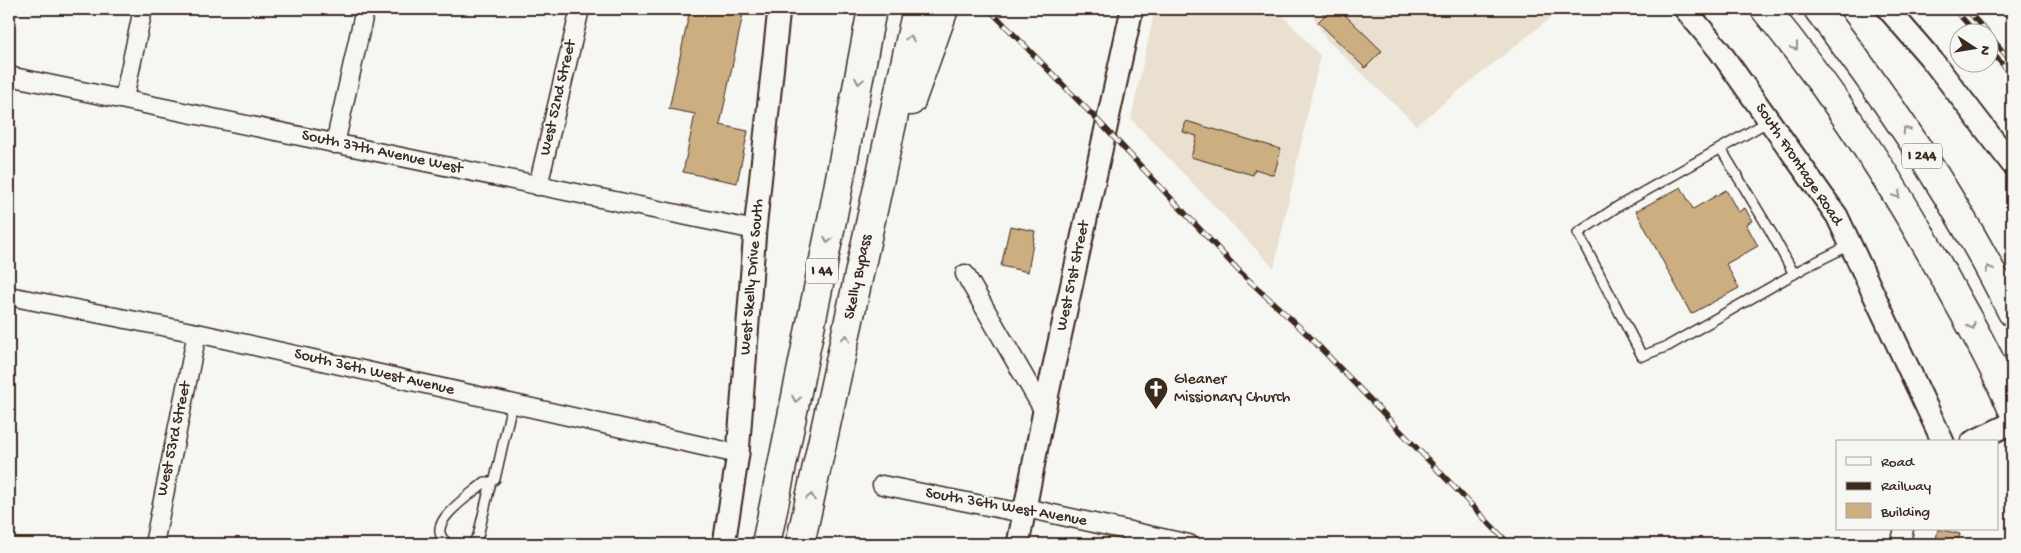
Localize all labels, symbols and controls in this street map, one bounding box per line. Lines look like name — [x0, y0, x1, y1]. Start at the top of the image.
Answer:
north arrow — [1948, 22, 1998, 72]
one-way arrow — [905, 34, 915, 43]
street label: West 52nd Street — [536, 37, 582, 158]
one-way arrow — [1790, 41, 1798, 50]
text: N — [1975, 44, 1994, 56]
one-way arrow — [854, 76, 865, 85]
street label: South Frontage Road — [1750, 100, 1847, 231]
one-way arrow — [1903, 126, 1912, 135]
street label: South 37th Avenue West — [300, 127, 466, 180]
road number: I 244 — [1902, 144, 1942, 168]
one-way arrow — [1890, 190, 1900, 199]
street label: West Skelly Drive South — [737, 198, 769, 356]
street label: West 51st Street — [1053, 218, 1095, 333]
street label: Skelly Bypass — [841, 232, 877, 321]
one-way arrow — [824, 236, 834, 245]
road number: I 44 — [806, 258, 838, 284]
one-way arrow — [1986, 265, 1996, 274]
one-way arrow — [1966, 321, 1976, 330]
one-way arrow — [840, 333, 851, 342]
street label: South 36th West Avenue — [292, 345, 457, 401]
place label: Gleaner Missionary Church — [1174, 371, 1291, 408]
church icon: Gleaner Missionary Church — [1143, 376, 1169, 410]
street label: West 53rd Street — [154, 379, 197, 498]
one-way arrow — [791, 395, 802, 404]
legend — [1836, 440, 1998, 530]
text: Road — [1881, 454, 1915, 472]
text: Railway — [1881, 478, 1932, 496]
street label: South 36th West Avenue — [924, 484, 1089, 532]
one-way arrow — [805, 492, 816, 501]
text: Building — [1880, 504, 1930, 522]

